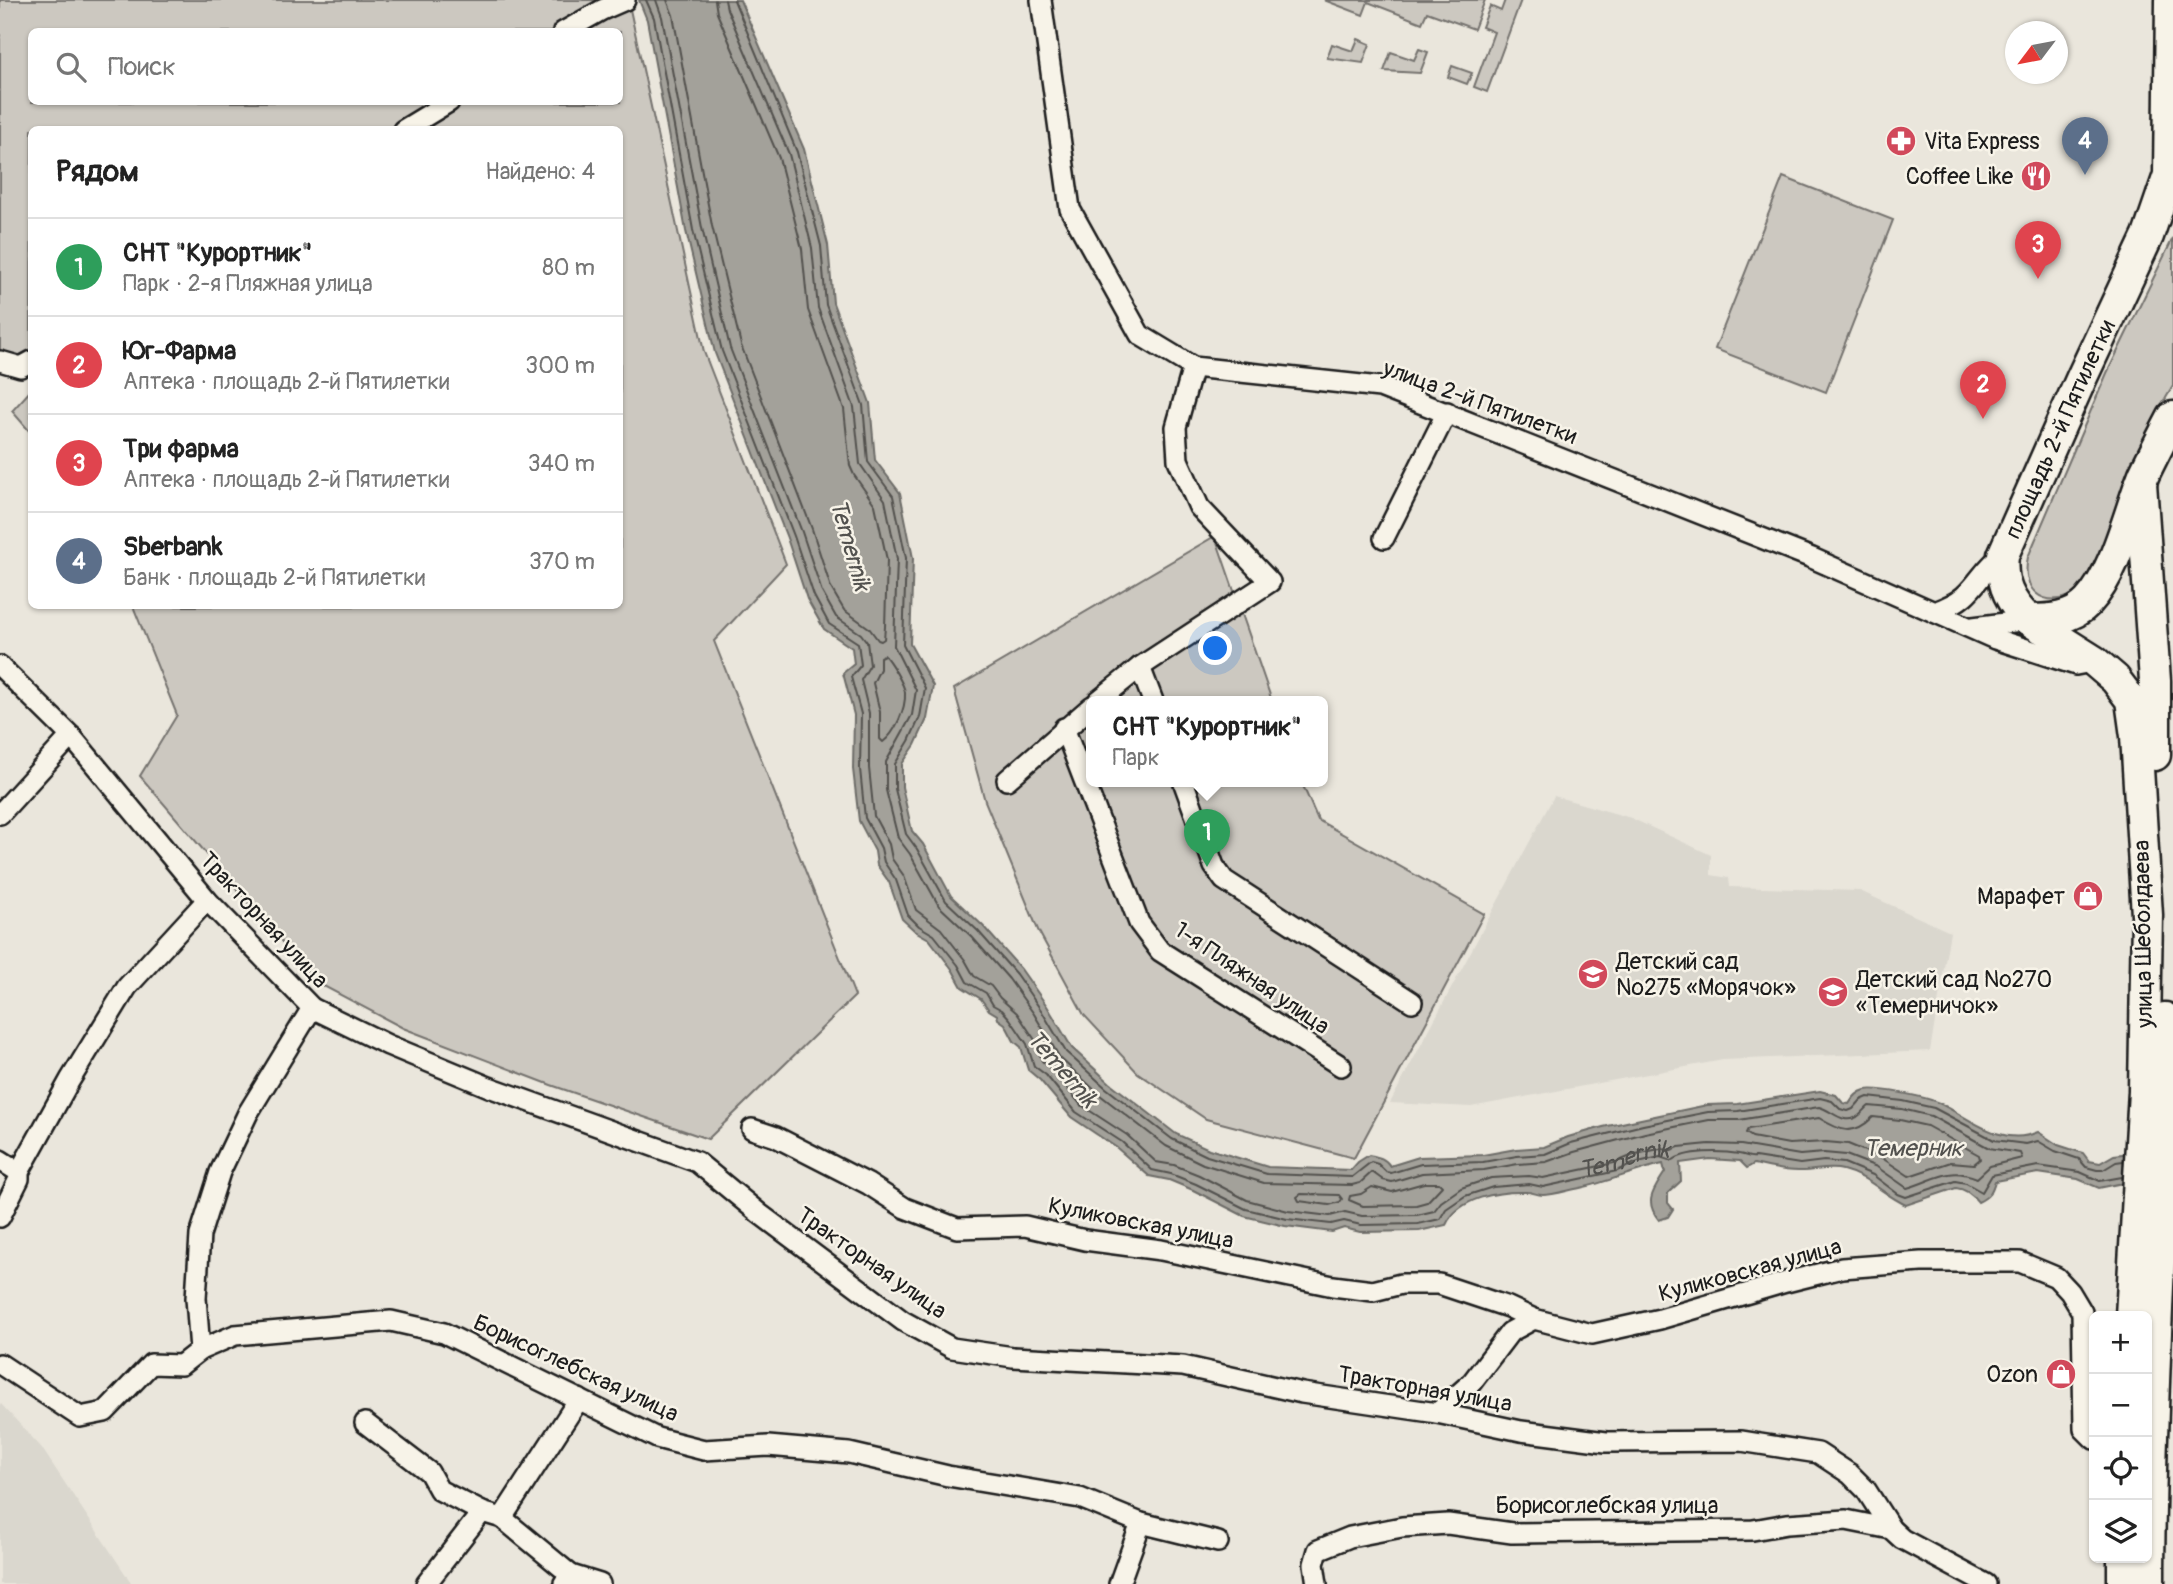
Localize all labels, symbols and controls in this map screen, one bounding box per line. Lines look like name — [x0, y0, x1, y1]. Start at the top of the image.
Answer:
north arrow — [2005, 21, 2068, 84]
search box — [28, 28, 623, 105]
icon: search — [52, 48, 90, 86]
text: Поиск — [108, 51, 176, 83]
pin: 4 — [2062, 117, 2108, 175]
pharmacy icon: Vita Express — [1884, 124, 1918, 158]
place label: Vita Express — [1924, 127, 2040, 156]
text: Рядом — [56, 153, 139, 190]
text: Найдено: 4 — [485, 157, 595, 186]
restaurant icon: Coffee Like — [2019, 159, 2053, 193]
place label: Coffee Like — [1906, 162, 2014, 191]
pin: 3 — [2015, 221, 2061, 279]
text: СНТ "Курортник" — [123, 237, 312, 269]
text: 1 — [75, 253, 84, 282]
text: 80 m — [542, 253, 595, 282]
text: Парк · 2-я Пляжная улица — [123, 269, 373, 298]
street label: площадь 2-й Пятилетки — [1998, 315, 2121, 543]
text: Юг-Фарма — [123, 335, 236, 367]
text: 2 — [73, 351, 85, 380]
text: 300 m — [525, 351, 595, 380]
street label: улица 2-й Пятилетки — [1378, 353, 1581, 451]
pin: 2 — [1960, 361, 2006, 419]
text: Аптека · площадь 2-й Пятилетки — [123, 367, 449, 396]
text: Три фарма — [123, 433, 239, 465]
text: 3 — [73, 449, 85, 478]
text: 340 m — [528, 449, 595, 478]
text: Аптека · площадь 2-й Пятилетки — [123, 465, 449, 494]
water label: Temernik — [823, 496, 877, 596]
text: Sberbank — [123, 531, 223, 563]
text: 4 — [72, 547, 86, 576]
text: 370 m — [529, 547, 595, 576]
text: Банк · площадь 2-й Пятилетки — [123, 563, 425, 592]
your location — [1198, 631, 1232, 665]
popup — [1086, 696, 1328, 787]
text: СНТ "Курортник" — [1112, 711, 1302, 743]
text: Парк — [1112, 743, 1160, 772]
pin: 1 — [1184, 809, 1230, 867]
street label: улица Шеболдаева — [2127, 840, 2159, 1029]
street label: Тракторная улица — [193, 846, 335, 994]
shop icon: Марафет — [2071, 879, 2105, 913]
place label: Марафет — [1977, 882, 2065, 911]
street label: 1-я Пляжная улица — [1169, 915, 1335, 1041]
place label: Детский сад №275 «Морячок» — [1615, 947, 1796, 1002]
school or university icon: Детский сад №275 «Морячок» — [1576, 957, 1610, 991]
place label: Детский сад №270 «Темерничок» — [1855, 965, 2052, 1020]
school or university icon: Детский сад №270 «Темерничок» — [1816, 975, 1850, 1009]
water label: Temernik — [1021, 1024, 1105, 1115]
water label: Temernik — [1577, 1134, 1673, 1184]
water label: Темерник — [1863, 1134, 1965, 1163]
street label: Куликовская улица — [1046, 1191, 1236, 1255]
street label: Тракторная улица — [792, 1201, 952, 1325]
street label: Куликовская улица — [1655, 1232, 1845, 1308]
street label: Борисоглебская улица — [469, 1308, 683, 1428]
map controls — [2089, 1311, 2152, 1563]
button: + — [2089, 1311, 2152, 1374]
shop icon: Ozon — [2044, 1357, 2078, 1391]
street label: Тракторная улица — [1336, 1359, 1514, 1419]
place label: Ozon — [1986, 1360, 2038, 1389]
button: − — [2089, 1374, 2152, 1437]
button: locate — [2089, 1437, 2152, 1500]
street label: Борисоглебская улица — [1495, 1491, 1719, 1520]
button: layers — [2089, 1500, 2152, 1563]

